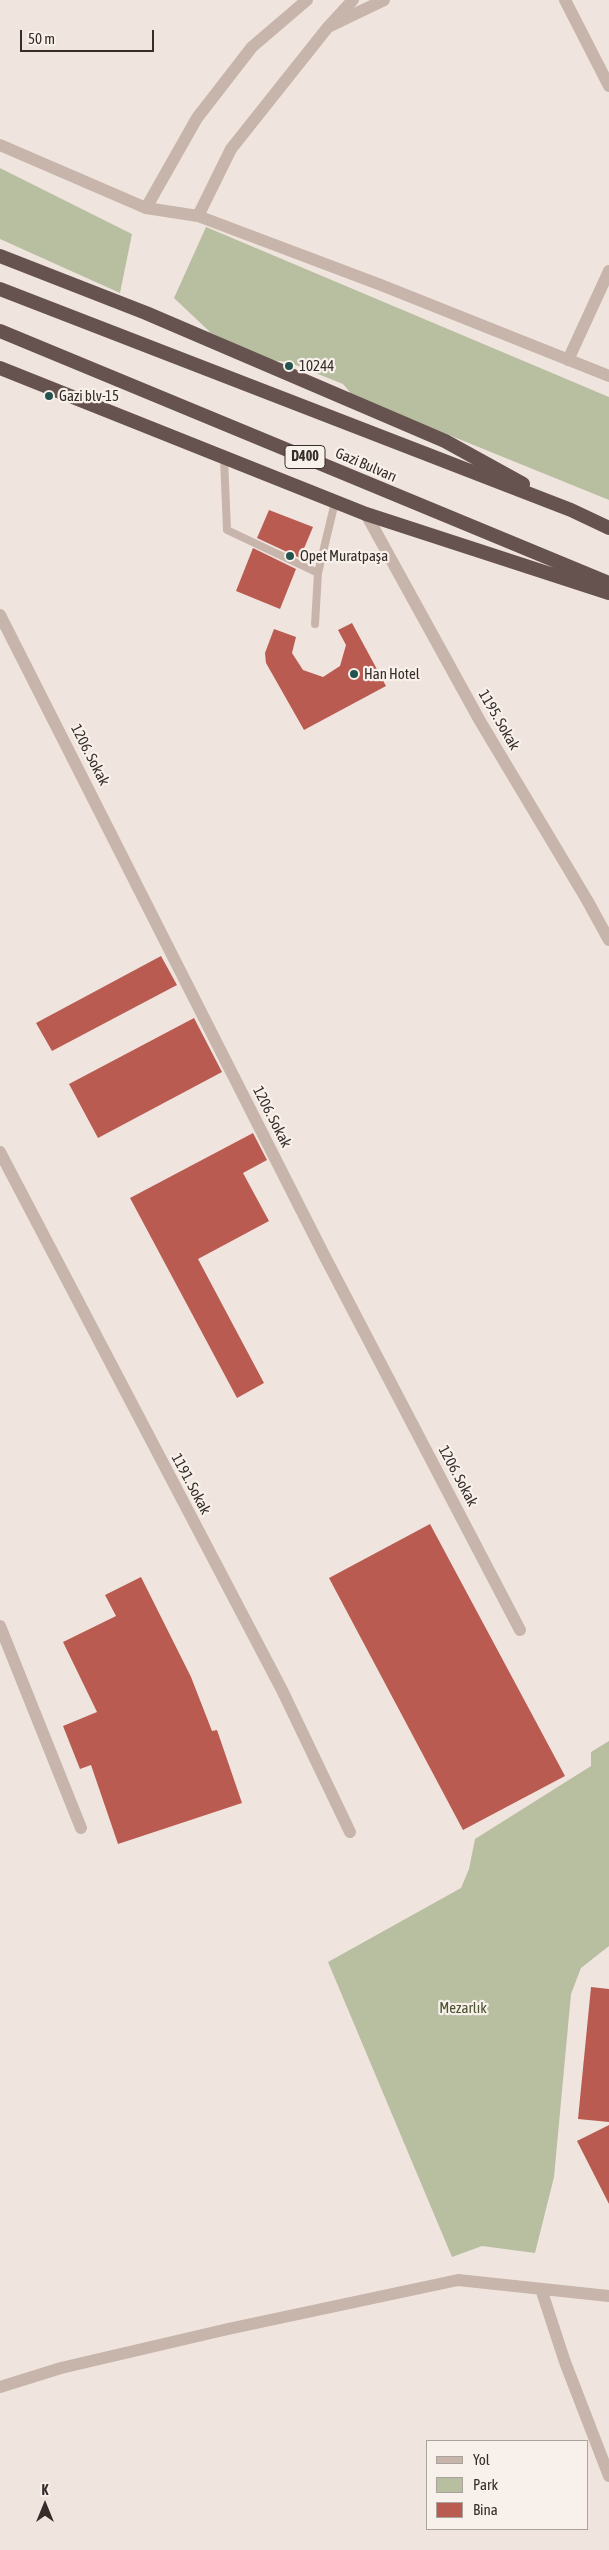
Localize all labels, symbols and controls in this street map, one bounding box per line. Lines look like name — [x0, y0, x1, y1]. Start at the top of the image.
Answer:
scale bar — [22, 20, 156, 52]
text: 50 m — [28, 30, 55, 47]
place label: 10244 — [299, 357, 334, 375]
marker: 10244 — [283, 360, 295, 372]
place label: Gazi blv-15 — [59, 387, 119, 405]
marker: Gazi blv-15 — [43, 390, 55, 402]
street label: Gazi Bulvarı — [333, 444, 399, 486]
road number: D400 — [285, 446, 325, 468]
place label: Opet Muratpaşa — [300, 547, 388, 565]
marker: Opet Muratpaşa — [284, 550, 296, 562]
place label: Han Hotel — [364, 665, 420, 683]
marker: Han Hotel — [348, 668, 360, 680]
street label: 1195. Sokak — [475, 687, 523, 753]
street label: 1206. Sokak — [67, 721, 113, 789]
street label: 1206. Sokak — [249, 1083, 295, 1151]
street label: 1206. Sokak — [434, 1442, 482, 1510]
street label: 1191. Sokak — [167, 1450, 215, 1518]
park label: Mezarlık — [439, 1999, 487, 2017]
legend — [426, 2440, 589, 2530]
text: Yol — [473, 2451, 490, 2468]
text: Park — [473, 2476, 498, 2493]
north arrow — [20, 2480, 70, 2530]
text: K — [42, 2482, 48, 2498]
text: Bina — [473, 2501, 498, 2518]

